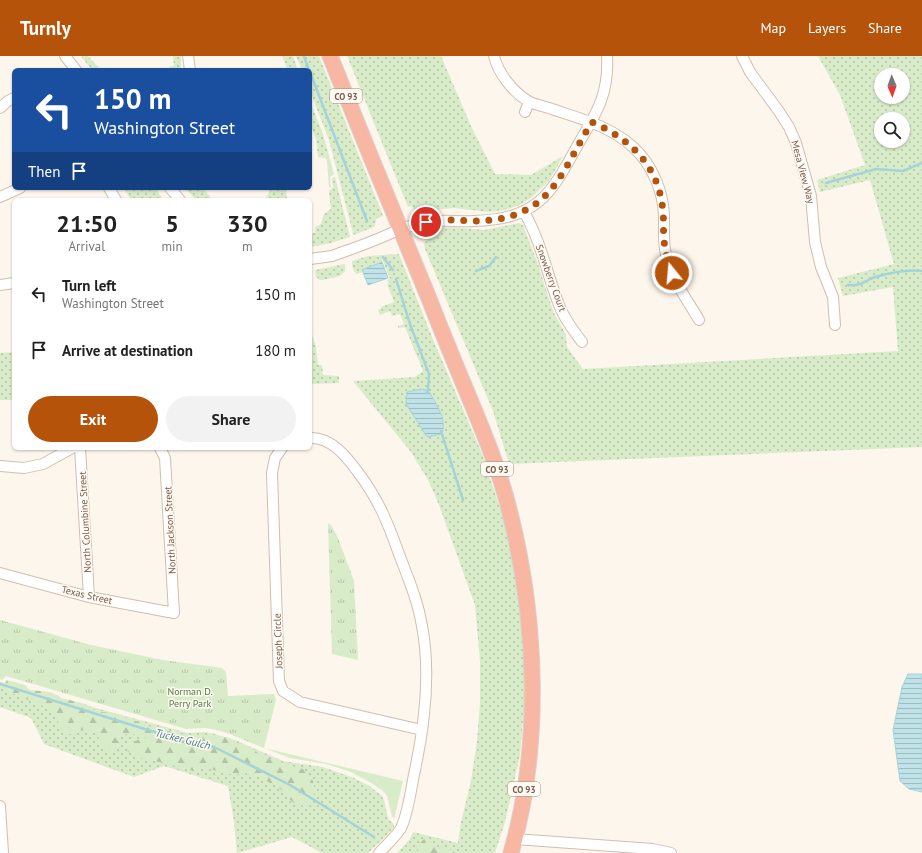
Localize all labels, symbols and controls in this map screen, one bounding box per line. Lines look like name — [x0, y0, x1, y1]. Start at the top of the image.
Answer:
text: Turnly — [20, 16, 71, 40]
text: Map — [760, 19, 786, 37]
text: Layers — [808, 19, 846, 37]
text: Share — [868, 19, 902, 37]
north arrow — [874, 68, 910, 104]
map controls — [874, 68, 910, 148]
text: 150 m — [94, 80, 171, 117]
icon: left — [28, 84, 80, 136]
road number: CO 93 — [330, 89, 362, 103]
button: search — [874, 112, 910, 148]
text: Washington Street — [94, 116, 235, 139]
street label: Mesa View Way — [788, 139, 818, 205]
icon: arrive — [68, 160, 90, 182]
text: Then — [28, 162, 60, 181]
pin — [409, 205, 443, 239]
text: 21:50 — [56, 208, 117, 239]
text: 5 — [165, 208, 179, 239]
text: 330 — [227, 208, 268, 239]
icon: arrive — [415, 211, 437, 233]
text: Arrival — [69, 238, 105, 255]
text: min — [161, 238, 183, 255]
text: m — [242, 238, 253, 255]
street label: Snowberry Court — [533, 242, 569, 314]
position arrow — [651, 252, 693, 294]
text: Turn left — [62, 276, 116, 295]
icon: left — [28, 283, 50, 305]
text: 150 m — [255, 285, 296, 304]
text: Washington Street — [62, 295, 164, 312]
icon: arrive — [28, 339, 50, 361]
text: Arrive at destination — [62, 341, 193, 360]
text: 180 m — [255, 341, 296, 360]
button: Exit — [28, 396, 158, 442]
button: Share — [166, 396, 296, 442]
road number: CO 93 — [481, 462, 513, 476]
street label: North Columbine Street — [76, 470, 94, 573]
street label: North Jackson Street — [161, 485, 179, 574]
street label: Texas Street — [60, 583, 114, 607]
street label: Joseph Circle — [271, 613, 285, 670]
park label: Norman D. Perry Park — [167, 685, 213, 710]
water label: Tucker Gulch — [154, 725, 212, 753]
road number: CO 93 — [508, 782, 540, 796]

